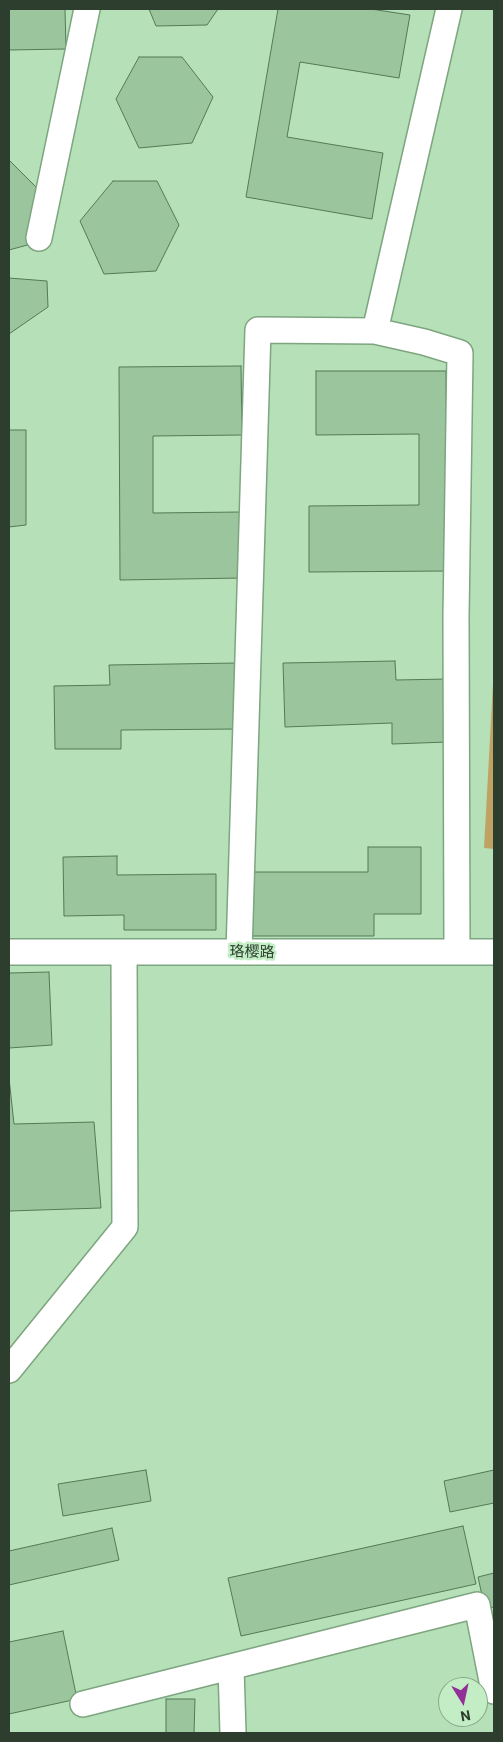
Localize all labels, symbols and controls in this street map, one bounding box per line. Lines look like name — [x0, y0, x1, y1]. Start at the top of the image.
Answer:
street label: 珞樱路 — [229, 944, 275, 962]
north arrow — [438, 1677, 488, 1727]
text: N — [459, 1707, 472, 1725]

